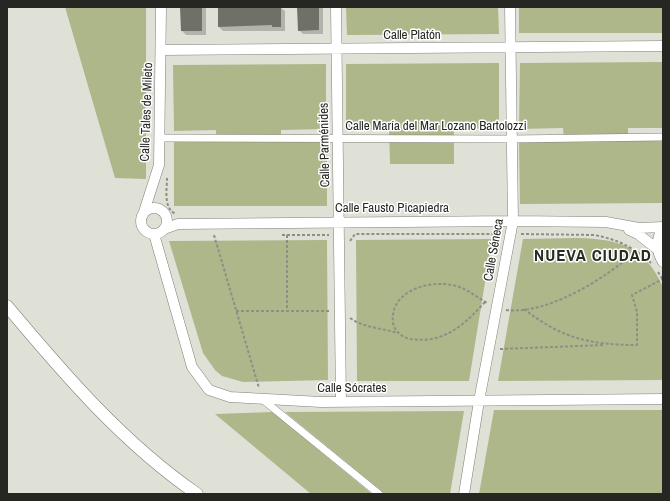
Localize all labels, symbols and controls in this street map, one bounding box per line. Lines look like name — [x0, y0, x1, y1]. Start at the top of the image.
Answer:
street label: Calle Platón — [383, 28, 441, 44]
street label: Calle Tales de Mileto — [137, 62, 157, 162]
street label: Calle Parménides — [316, 103, 334, 187]
street label: Calle María del Mar Lozano Bartolozzi — [345, 119, 527, 135]
street label: Calle Fausto Picapiedra — [335, 201, 449, 217]
street label: Calle Séneca — [481, 217, 507, 283]
district label: NUEVA CIUDAD — [534, 246, 652, 266]
street label: Calle Sócrates — [317, 381, 387, 397]

